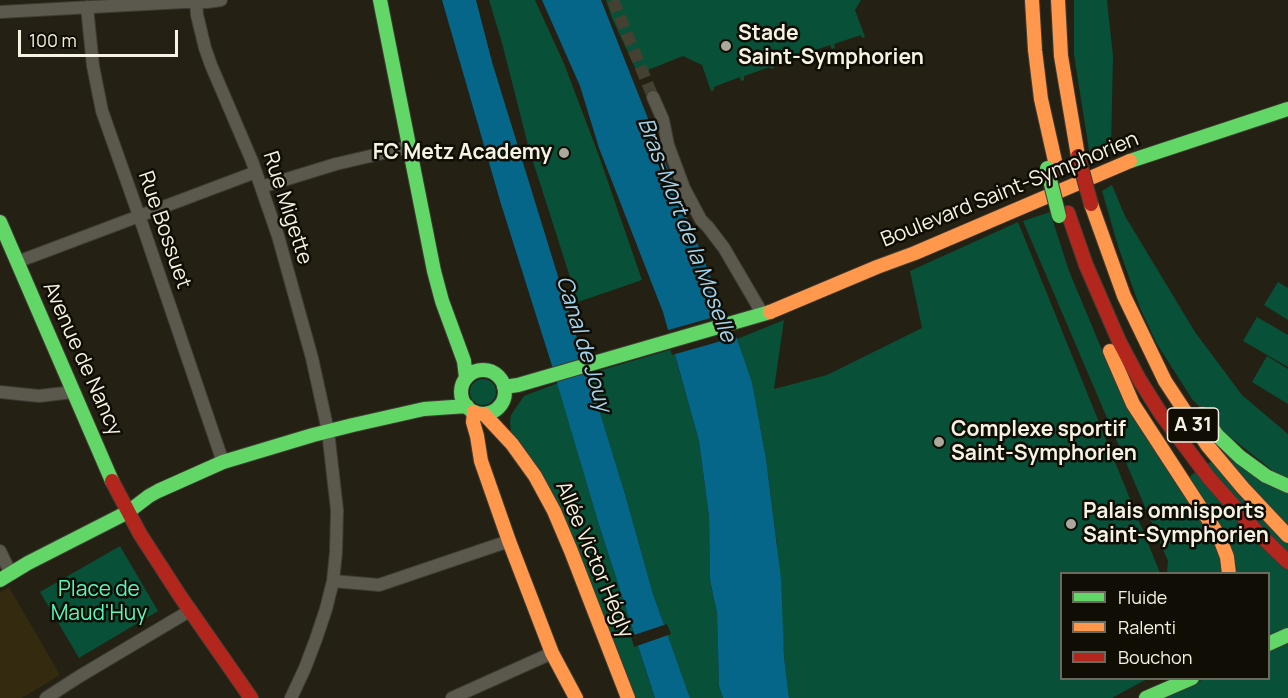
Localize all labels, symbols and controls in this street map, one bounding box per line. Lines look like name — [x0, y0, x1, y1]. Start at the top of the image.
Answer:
scale bar — [21, 18, 182, 56]
place label: Stade Saint-Symphorien — [738, 21, 924, 71]
text: 100 m — [29, 28, 77, 52]
marker: Stade Saint-Symphorien — [719, 39, 733, 53]
water label: Bras-Mort de la Moselle — [631, 114, 741, 346]
street label: Boulevard Saint-Symphorien — [878, 127, 1142, 253]
place label: FC Metz Academy — [373, 140, 552, 166]
marker: FC Metz Academy — [557, 146, 571, 160]
street label: Rue Migette — [257, 148, 317, 268]
street label: Rue Bossuet — [132, 168, 196, 292]
water label: Canal de Jouy — [550, 273, 616, 415]
street label: Avenue de Nancy — [37, 278, 127, 440]
road number: A 31 — [1168, 408, 1218, 442]
place label: Complexe sportif Saint-Symphorien — [951, 417, 1137, 467]
marker: Complexe sportif Saint-Symphorien — [932, 435, 946, 449]
street label: Allée Victor Hégly — [550, 478, 638, 642]
place label: Palais omnisports Saint-Symphorien — [1083, 499, 1269, 549]
marker: Palais omnisports Saint-Symphorien — [1064, 517, 1078, 531]
legend — [1060, 572, 1270, 680]
park label: Place de Maud'Huy — [51, 577, 147, 627]
text: Fluide — [1118, 585, 1167, 609]
text: Ralenti — [1118, 615, 1176, 639]
text: Bouchon — [1118, 645, 1192, 669]

